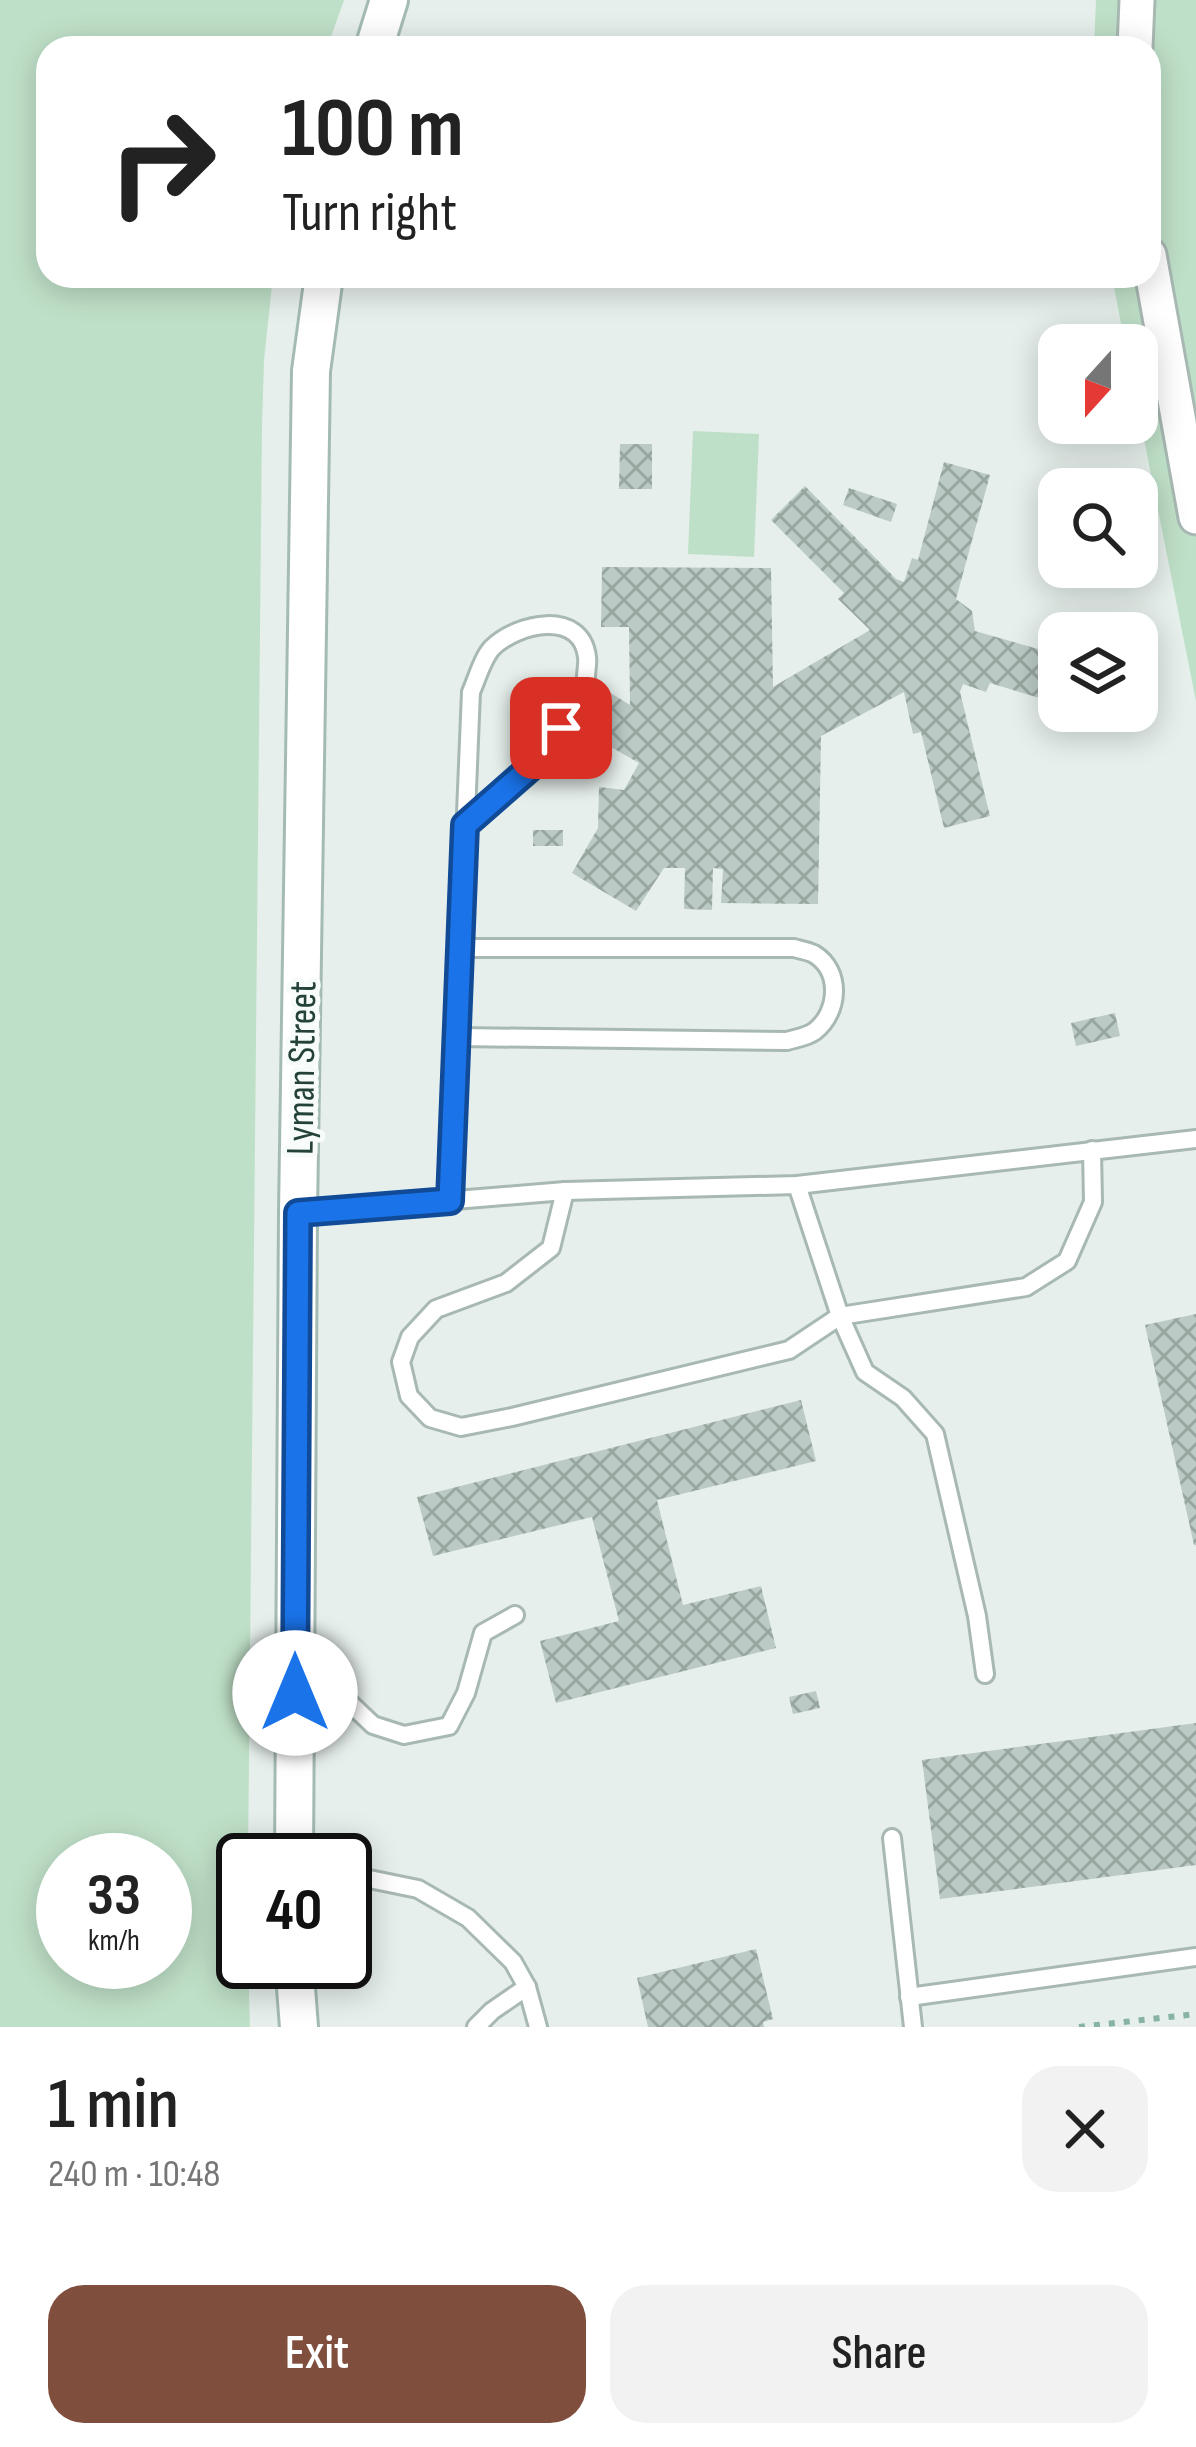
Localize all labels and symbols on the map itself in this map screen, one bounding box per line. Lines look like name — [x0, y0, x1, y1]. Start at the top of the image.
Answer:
north arrow — [1038, 324, 1158, 444]
pin — [510, 677, 612, 779]
street label: Lyman Street — [277, 981, 328, 1155]
position arrow — [232, 1630, 358, 1756]
speed limit sign: 40 — [216, 1833, 372, 1989]

